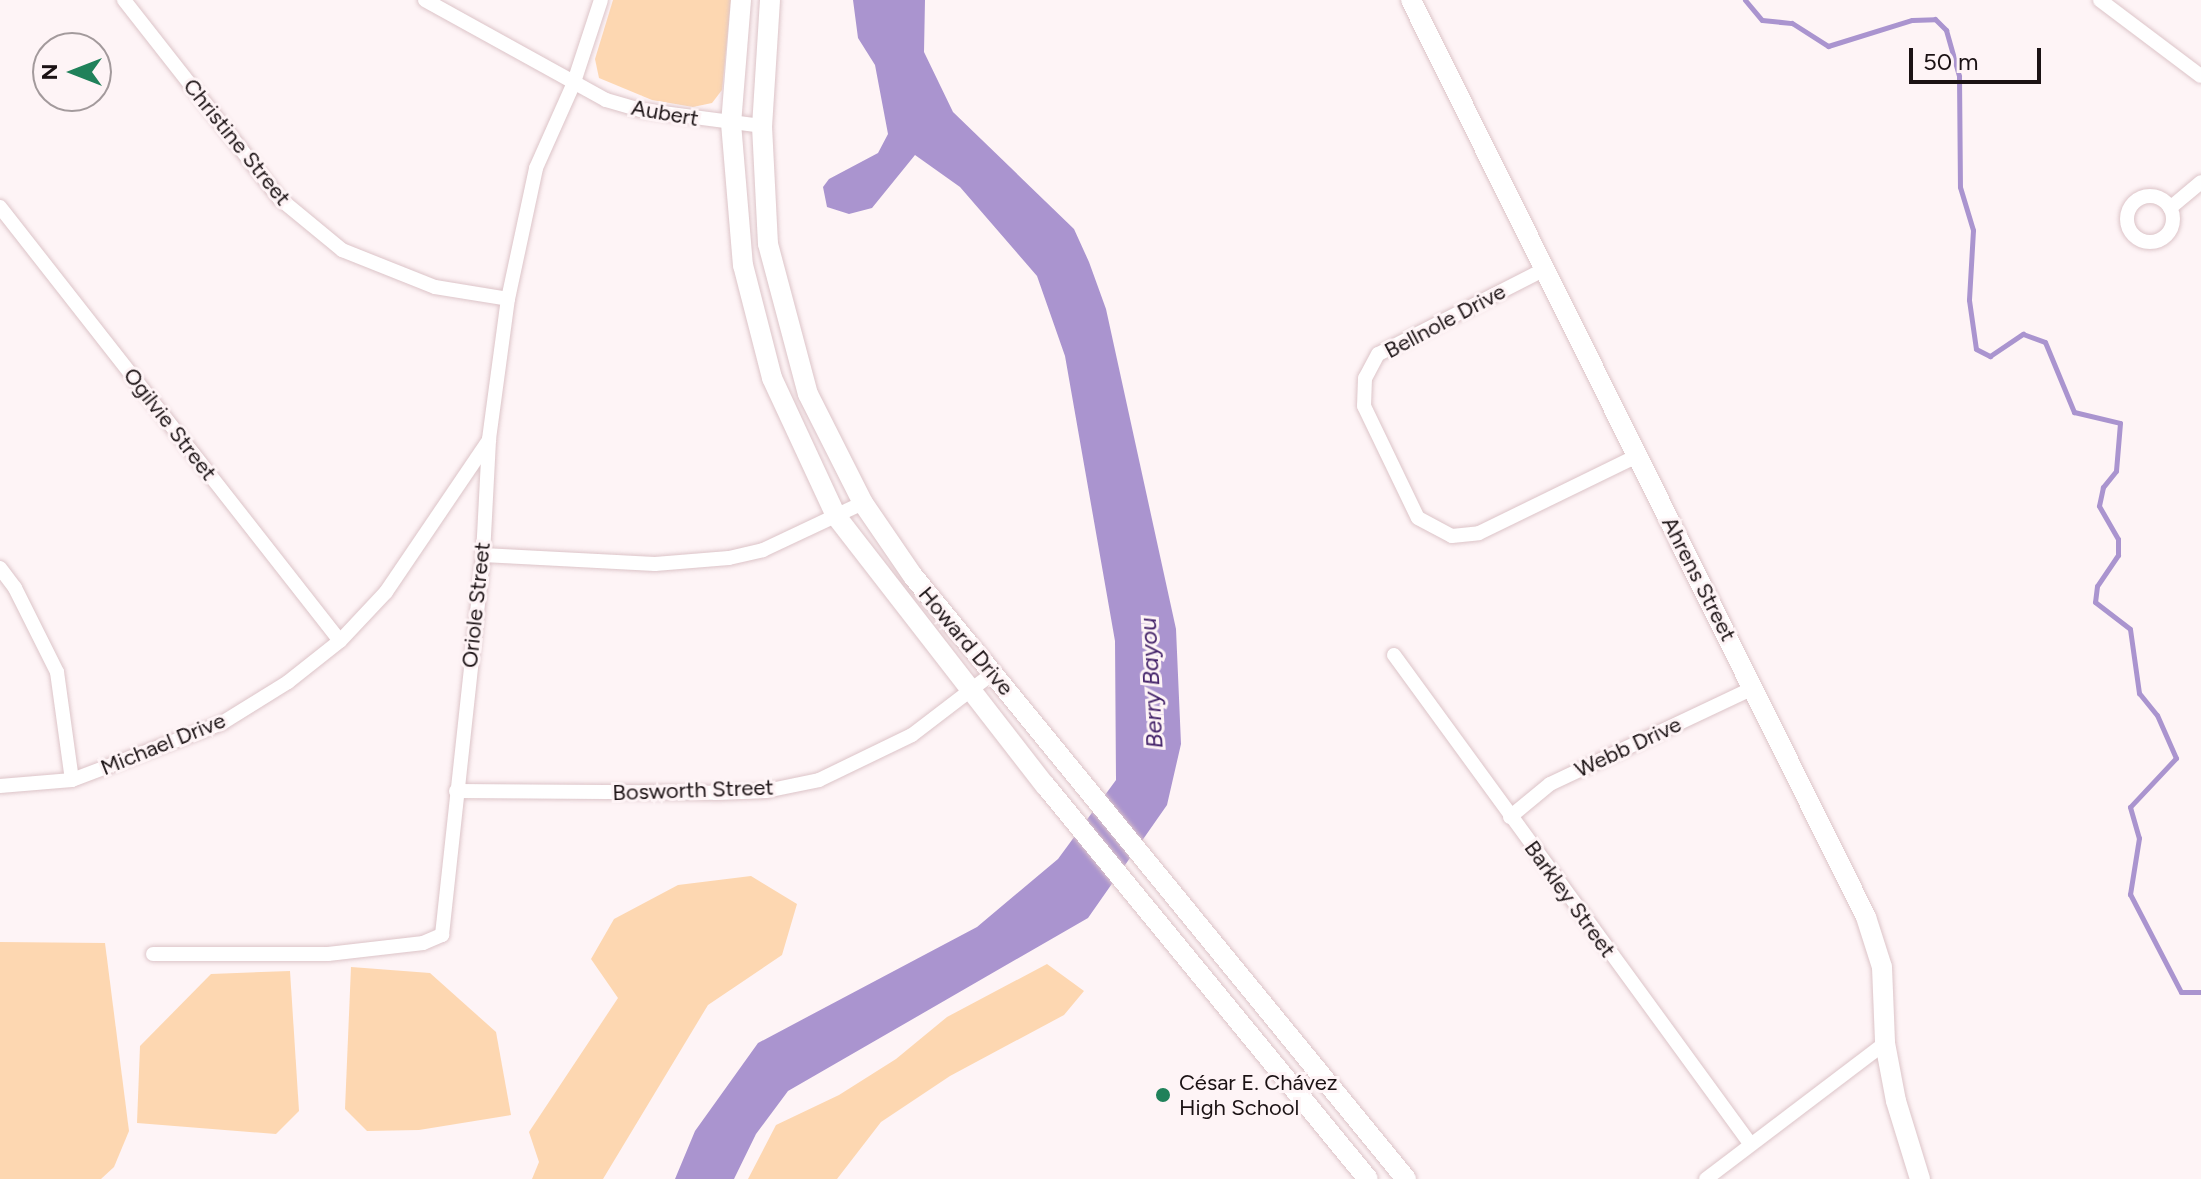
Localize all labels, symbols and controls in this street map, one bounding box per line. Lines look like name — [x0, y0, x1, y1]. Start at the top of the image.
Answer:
north arrow — [32, 32, 112, 112]
scale bar — [1913, 32, 2045, 82]
text: 50 m — [1923, 47, 1979, 76]
text: N — [36, 64, 63, 81]
street label: Christine Street — [178, 73, 296, 211]
street label: Aubert — [629, 94, 701, 132]
street label: Bellnole Drive — [1380, 278, 1510, 364]
street label: Ogilvie Street — [118, 362, 222, 486]
street label: Ahrens Street — [1656, 512, 1742, 646]
street label: Oriole Street — [456, 541, 496, 669]
street label: Howard Drive — [913, 581, 1019, 701]
water label: Berry Bayou — [1133, 617, 1169, 749]
street label: Michael Drive — [97, 707, 229, 781]
street label: Webb Drive — [1571, 711, 1685, 783]
street label: Bosworth Street — [612, 774, 774, 806]
street label: Barkley Street — [1519, 835, 1621, 963]
place label: César E. Chávez High School — [1179, 1069, 1337, 1120]
marker: César E. Chávez High School — [1154, 1086, 1172, 1104]

